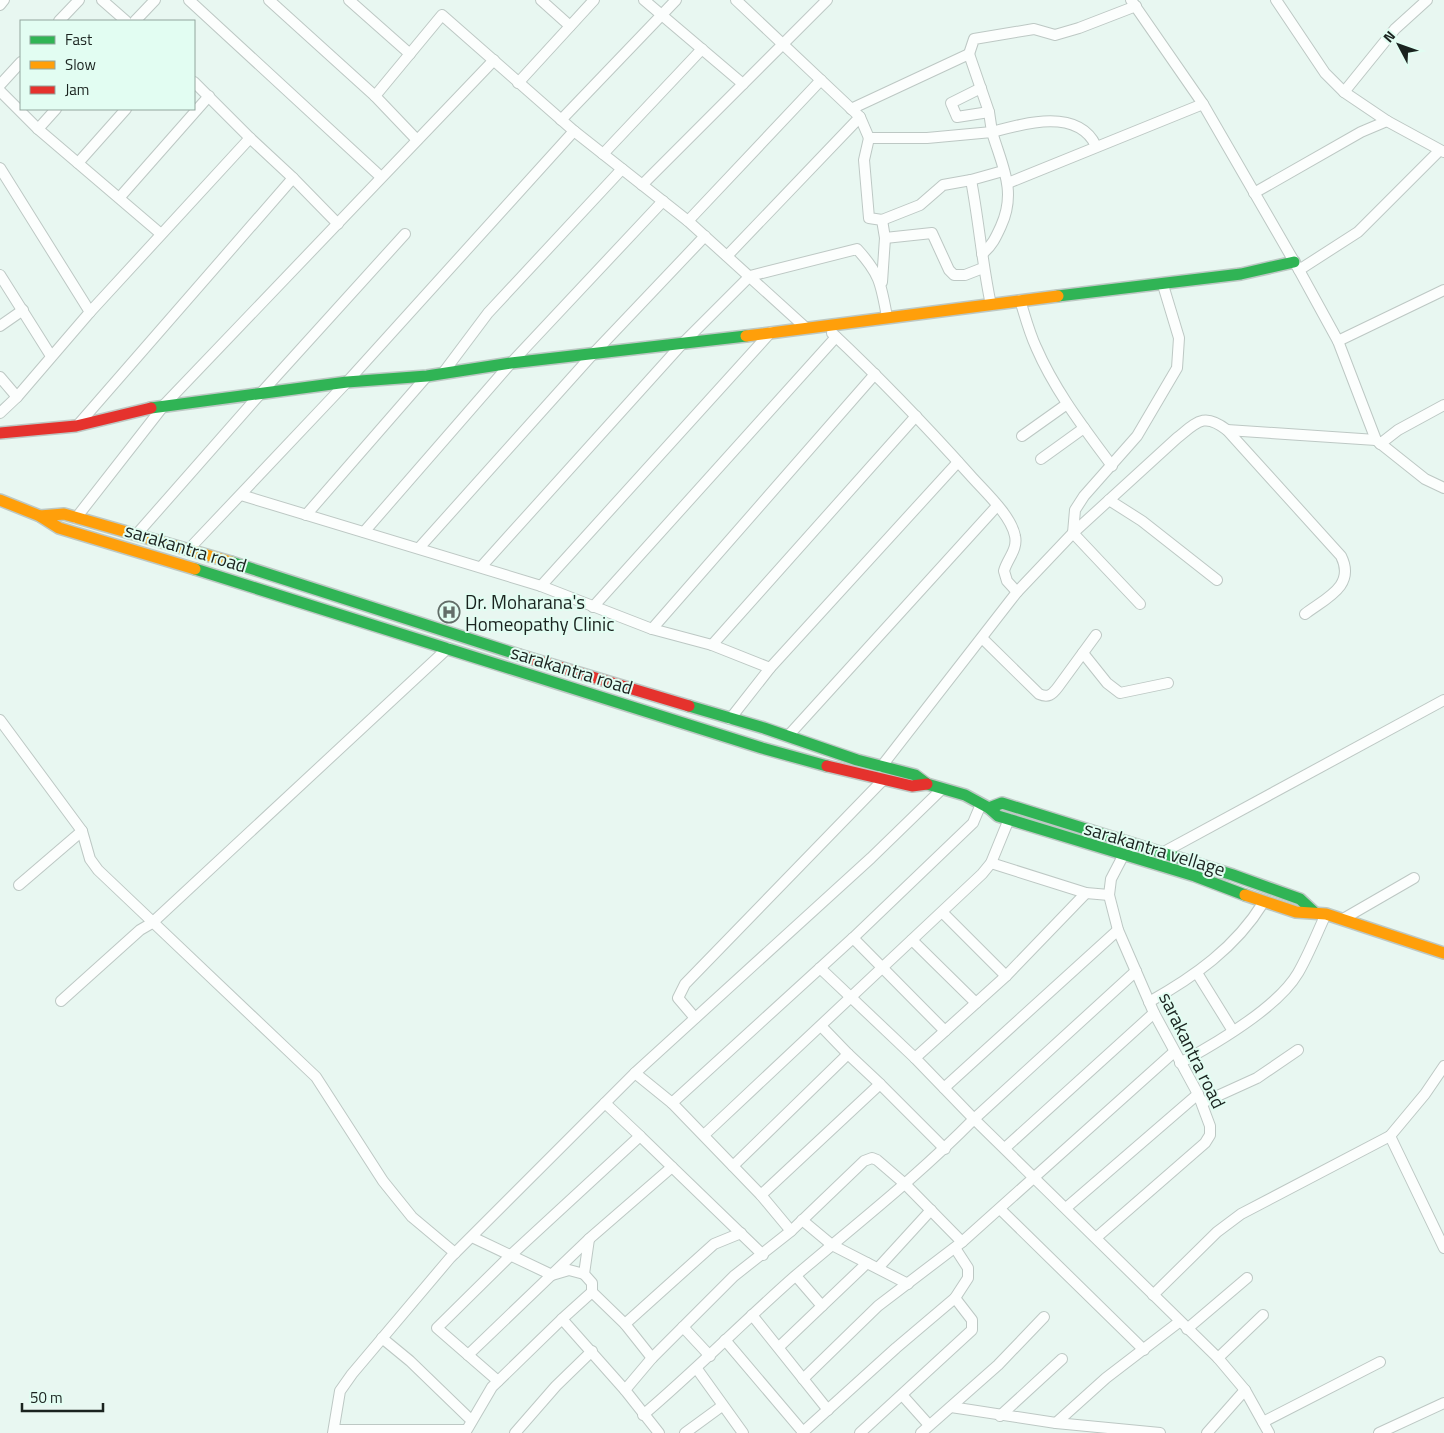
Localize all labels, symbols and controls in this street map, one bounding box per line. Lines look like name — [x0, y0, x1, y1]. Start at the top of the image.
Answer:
legend — [20, 20, 195, 110]
north arrow — [1374, 20, 1424, 70]
text: N — [1378, 26, 1400, 47]
text: Fast — [65, 28, 93, 51]
text: Slow — [65, 53, 96, 76]
text: Jam — [65, 78, 89, 101]
street label: sarakantra road — [121, 515, 251, 579]
place label: Dr. Moharana's Homeopathy Clinic — [465, 587, 614, 638]
hospital icon: Dr. Moharana's Homeopathy Clinic — [437, 600, 461, 624]
street label: sarakantra road — [507, 637, 637, 701]
street label: sarakantra vellage — [1081, 813, 1229, 883]
street label: sarakantra road — [1152, 987, 1234, 1113]
scale bar — [22, 1380, 104, 1412]
text: 50 m — [30, 1386, 63, 1409]

